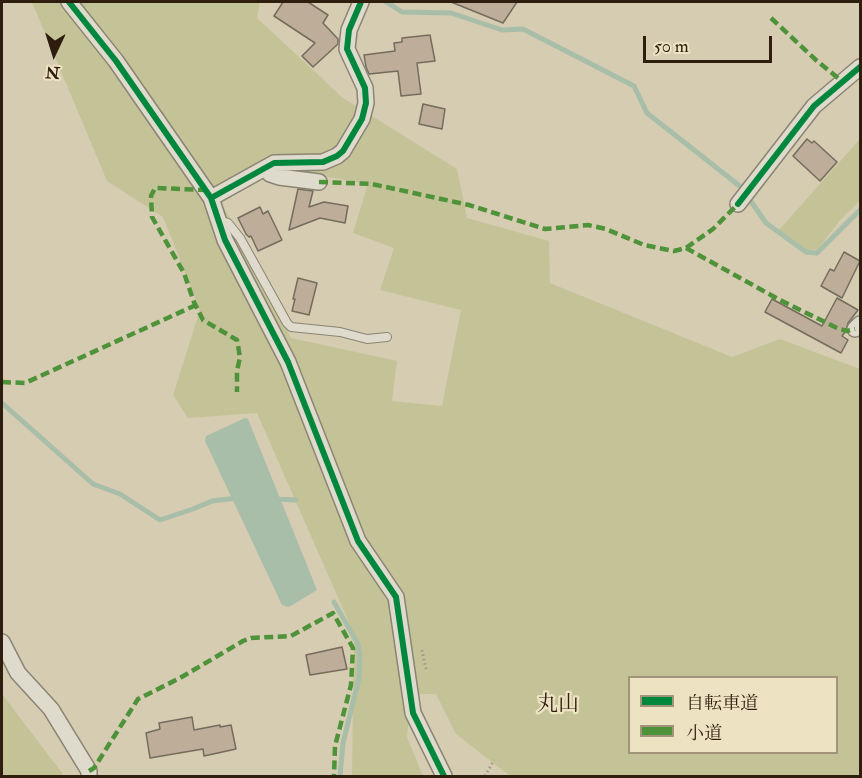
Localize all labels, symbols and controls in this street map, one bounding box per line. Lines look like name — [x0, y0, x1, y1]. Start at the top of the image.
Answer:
north arrow — [24, 24, 84, 84]
scale bar — [646, 24, 775, 62]
text: 50 m — [654, 35, 689, 58]
text: N — [45, 61, 61, 82]
legend — [628, 676, 838, 754]
district label: 丸山 — [537, 692, 579, 718]
text: 自転車道 — [686, 692, 758, 715]
text: 小道 — [686, 722, 722, 745]

